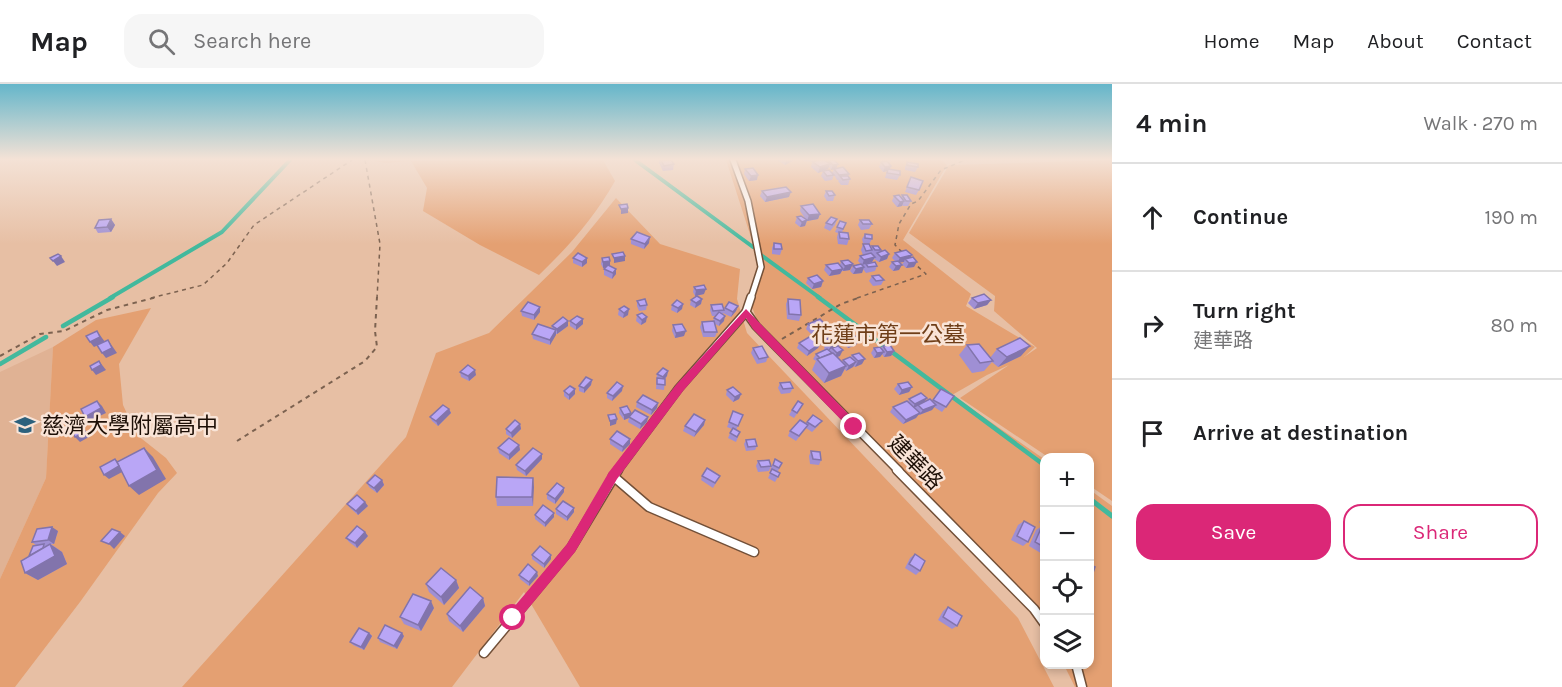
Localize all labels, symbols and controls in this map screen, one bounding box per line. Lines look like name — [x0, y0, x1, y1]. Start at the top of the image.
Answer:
search box — [124, 14, 544, 68]
text: Map — [30, 25, 88, 58]
icon: search — [145, 25, 178, 58]
text: Search here — [193, 28, 311, 54]
text: Home — [1204, 29, 1260, 53]
text: Map — [1293, 29, 1334, 53]
text: About — [1367, 29, 1424, 53]
text: Contact — [1457, 29, 1532, 53]
text: 4 min — [1136, 108, 1207, 139]
text: Walk · 270 m — [1424, 112, 1538, 135]
icon: ahead — [1136, 201, 1169, 234]
text: Continue — [1193, 204, 1288, 230]
text: 190 m — [1484, 206, 1538, 229]
text: Turn right — [1193, 298, 1296, 324]
icon: right — [1136, 309, 1169, 342]
text: 80 m — [1490, 314, 1538, 337]
park label: 花蓮市第一公墓 — [811, 322, 965, 348]
text: 建華路 — [1193, 329, 1253, 352]
school or university icon: 慈濟大學附屬高中 — [13, 413, 37, 437]
place label: 慈濟大學附屬高中 — [42, 413, 218, 439]
route end — [840, 413, 866, 439]
icon: arrive — [1136, 417, 1169, 450]
text: Arrive at destination — [1193, 420, 1408, 446]
street label: 建華路 — [883, 430, 948, 495]
map controls — [1040, 453, 1094, 669]
button: + — [1040, 453, 1094, 507]
button: Save — [1136, 504, 1331, 560]
button: Share — [1343, 504, 1538, 560]
button: − — [1040, 507, 1094, 561]
button: locate — [1040, 561, 1094, 615]
route start — [499, 604, 525, 630]
button: layers — [1040, 615, 1094, 669]

